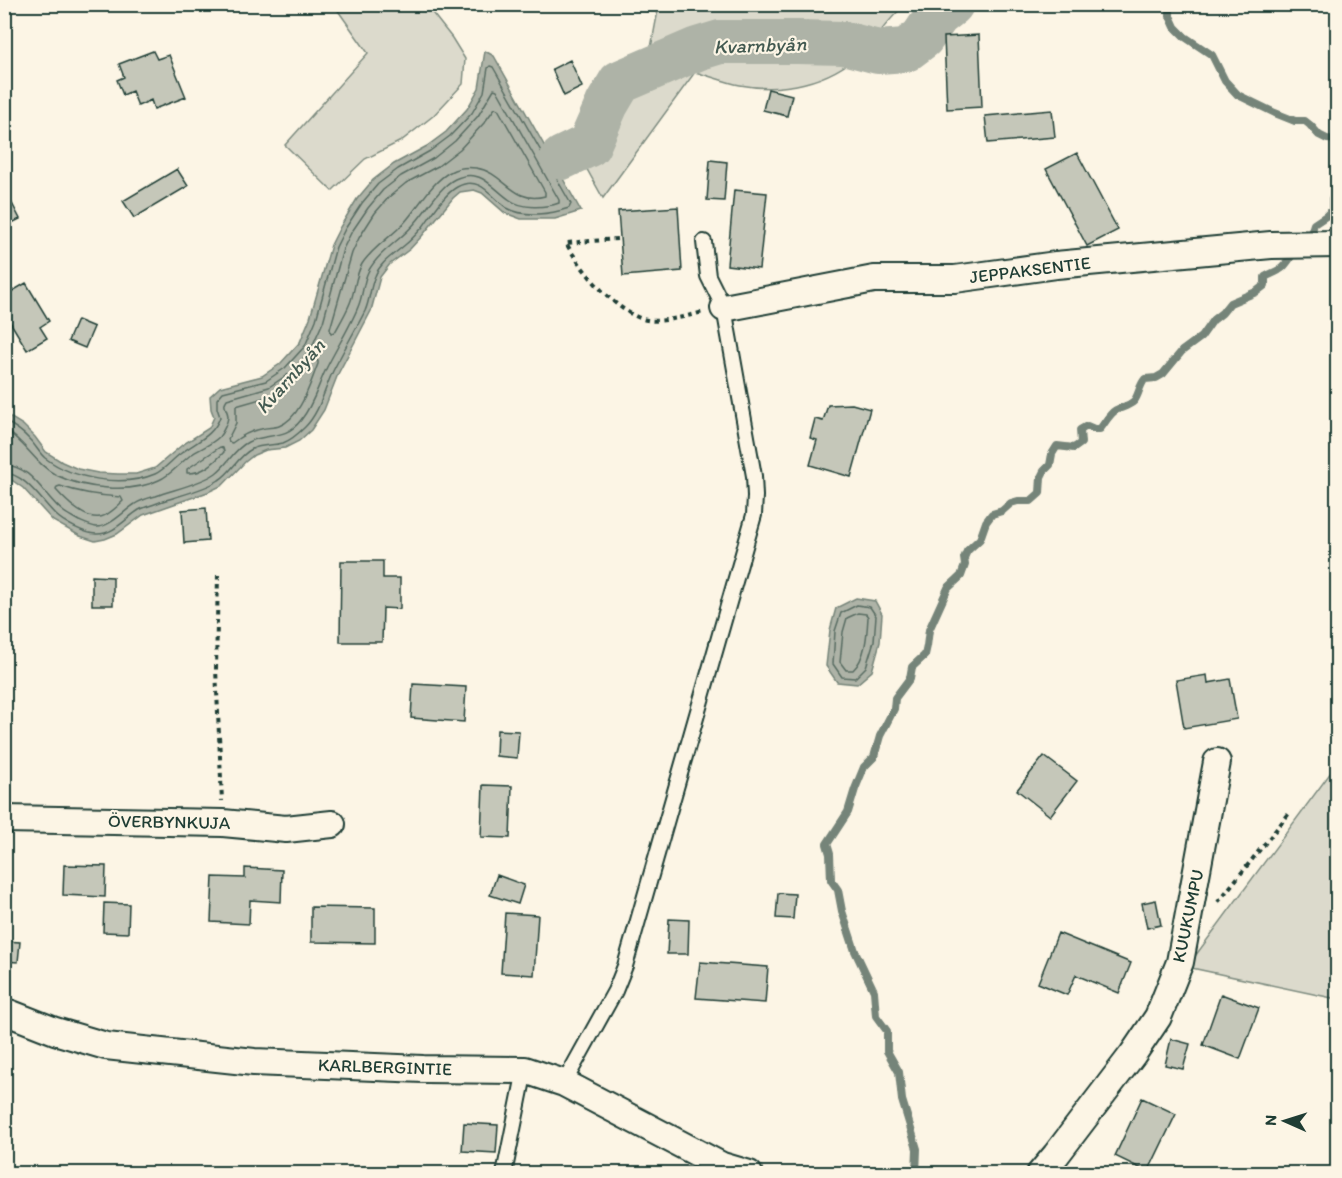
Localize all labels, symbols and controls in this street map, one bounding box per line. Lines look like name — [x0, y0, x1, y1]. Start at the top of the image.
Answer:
water label: Kvarnbyån — [713, 31, 807, 59]
street label: JEPPAKSENTIE — [968, 252, 1092, 288]
water label: Kvarnbyån — [250, 333, 330, 418]
street label: ÖVERBYNKUJA — [108, 810, 231, 834]
street label: KUUKUMPU — [1167, 867, 1209, 965]
street label: KARLBERGINTIE — [317, 1054, 453, 1080]
north arrow — [1255, 1091, 1315, 1151]
text: N — [1261, 1114, 1280, 1126]

